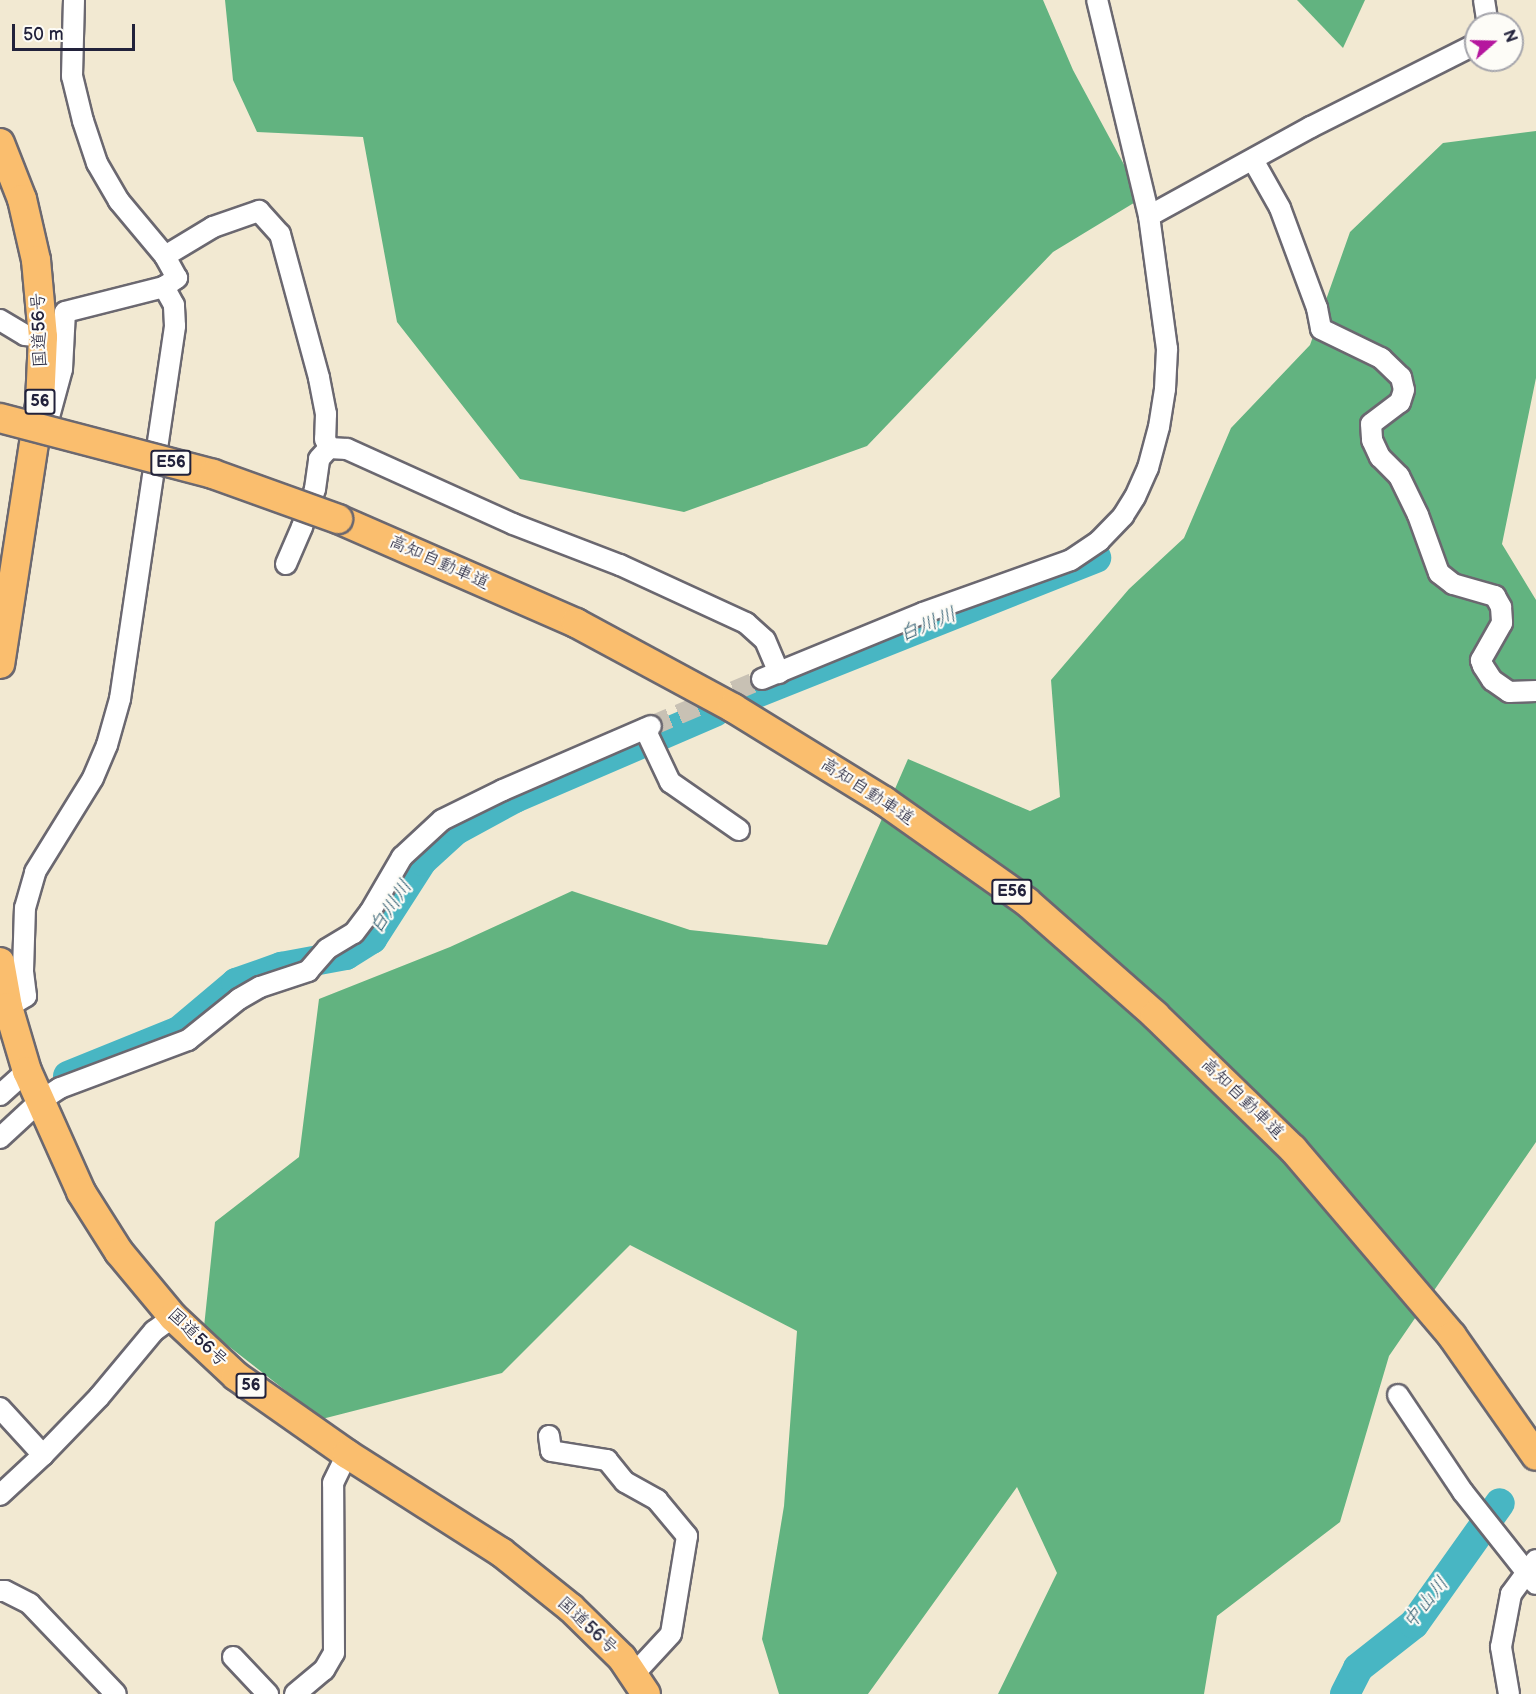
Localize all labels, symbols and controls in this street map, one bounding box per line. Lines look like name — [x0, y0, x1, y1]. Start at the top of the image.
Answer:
scale bar — [15, 12, 138, 50]
north arrow — [1464, 12, 1524, 72]
text: 50 m — [23, 24, 64, 45]
text: N — [1499, 27, 1520, 45]
street label: 国道56号 — [28, 292, 52, 368]
road number: 56 — [24, 389, 57, 415]
road number: E56 — [150, 450, 192, 476]
street label: 高知自動車道 — [385, 531, 493, 595]
water label: 白川川 — [896, 603, 960, 647]
street label: 高知自動車道 — [816, 754, 918, 830]
water label: 白川川 — [364, 875, 418, 939]
road number: E56 — [991, 879, 1033, 905]
street label: 高知自動車道 — [1196, 1054, 1288, 1144]
street label: 国道56号 — [162, 1304, 232, 1372]
road number: 56 — [234, 1373, 268, 1399]
water label: 中山川 — [1398, 1572, 1454, 1634]
street label: 国道56号 — [552, 1592, 622, 1660]

